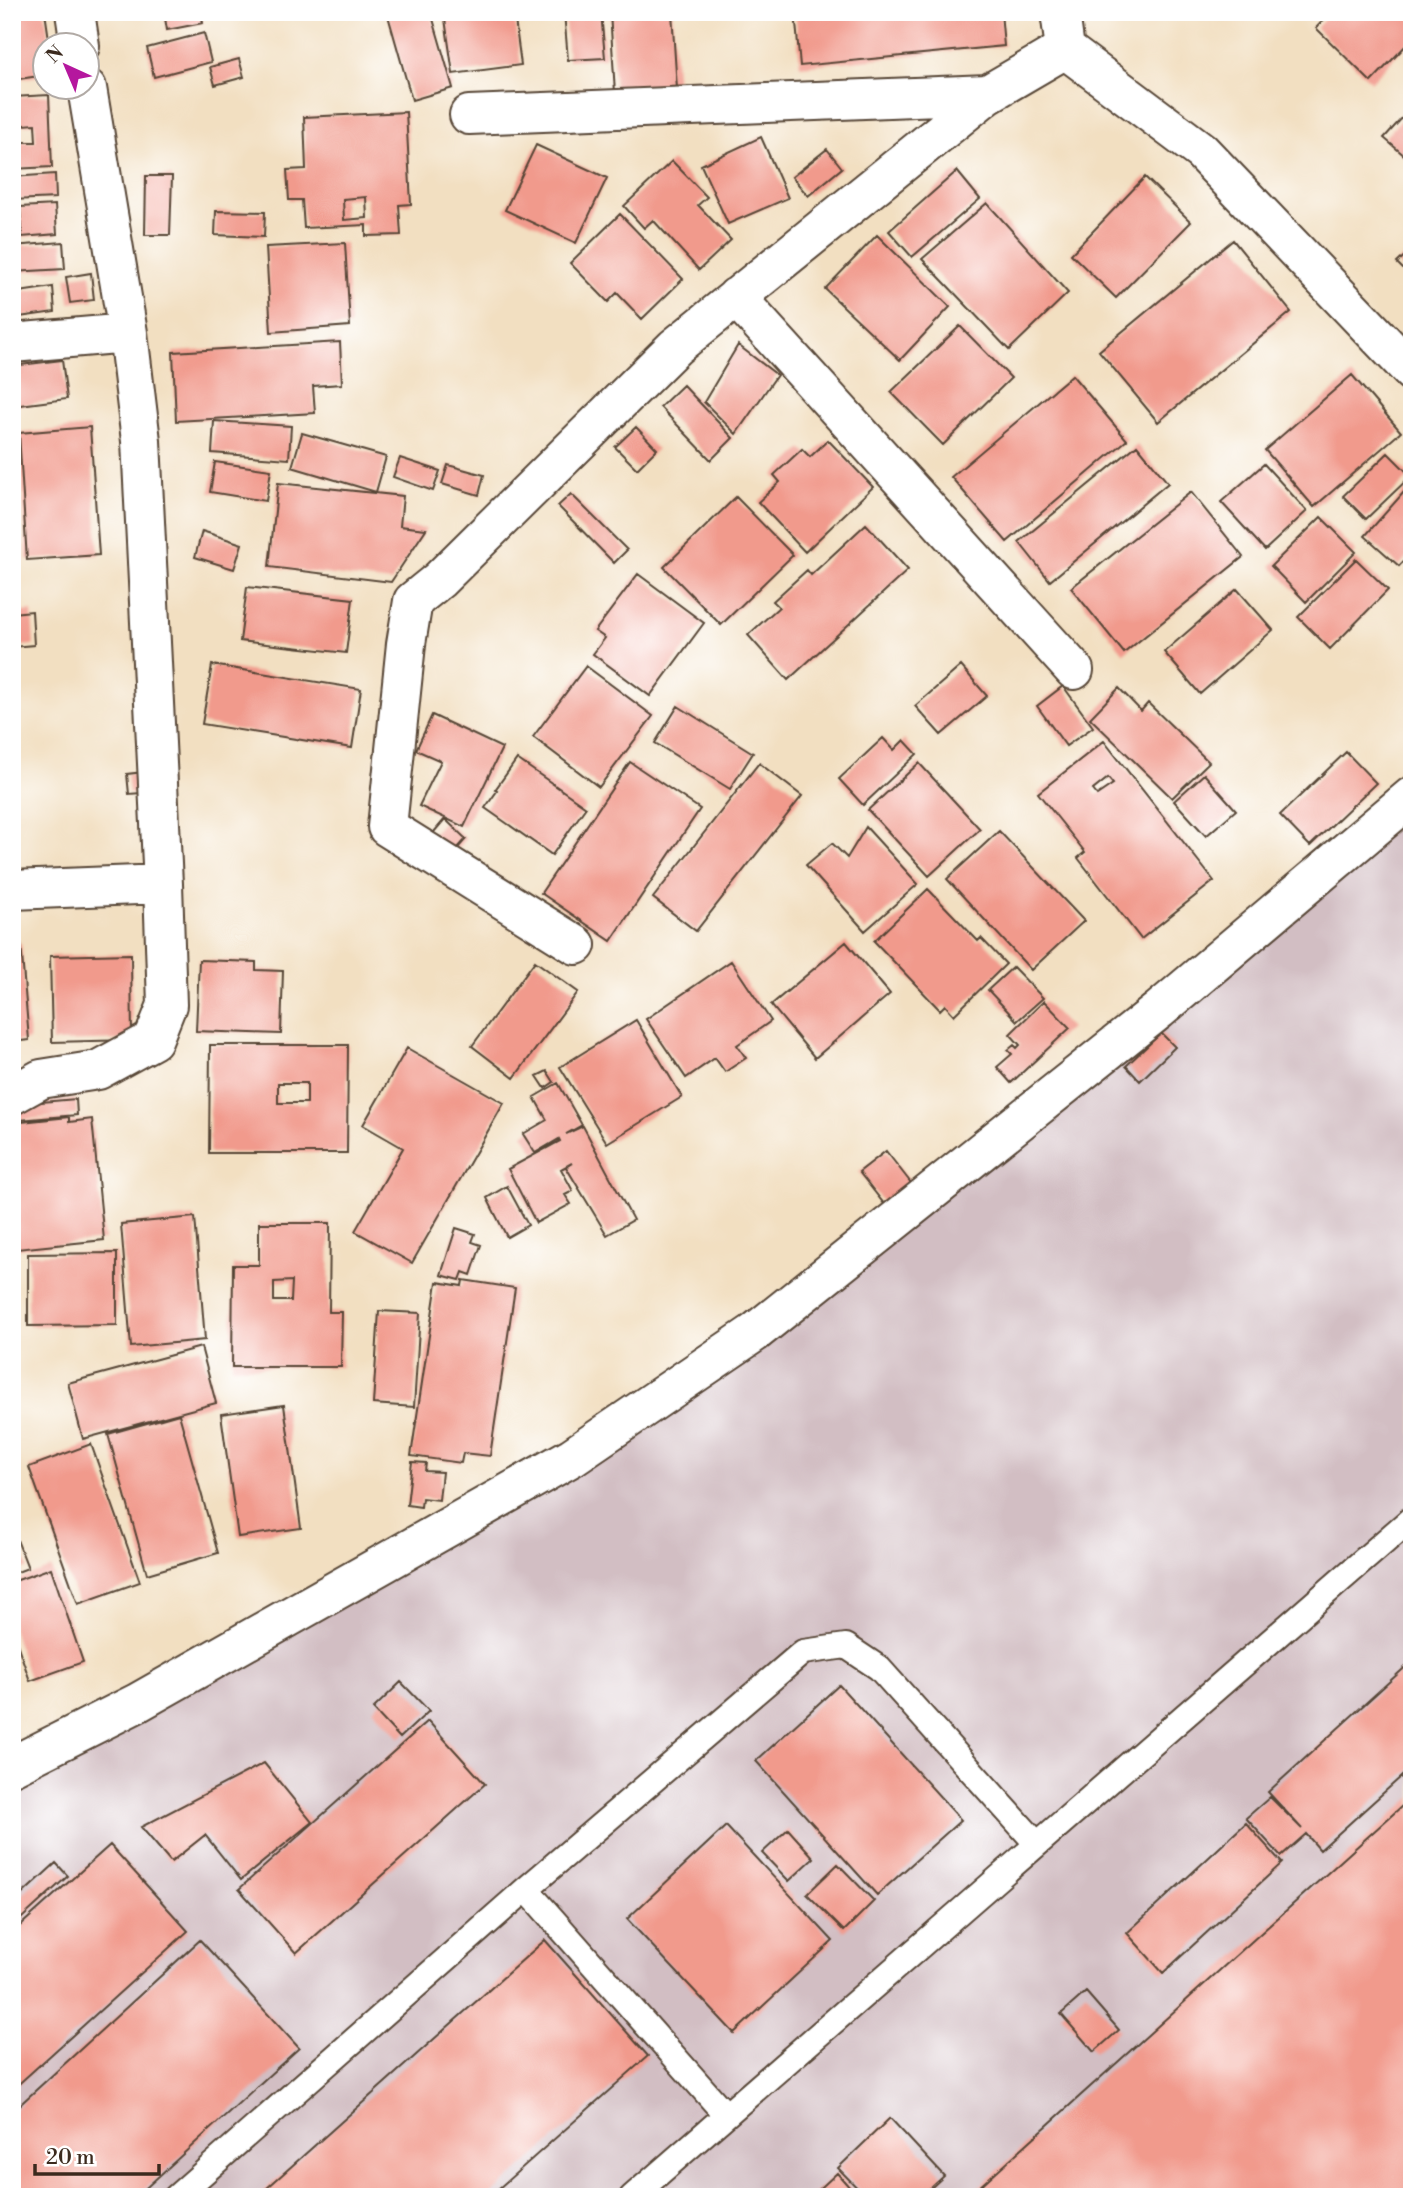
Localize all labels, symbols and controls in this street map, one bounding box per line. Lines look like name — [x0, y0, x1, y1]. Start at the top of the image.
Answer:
north arrow — [32, 32, 102, 102]
text: N — [41, 41, 69, 68]
scale bar — [35, 2132, 159, 2176]
text: 20 m — [46, 2145, 95, 2171]

